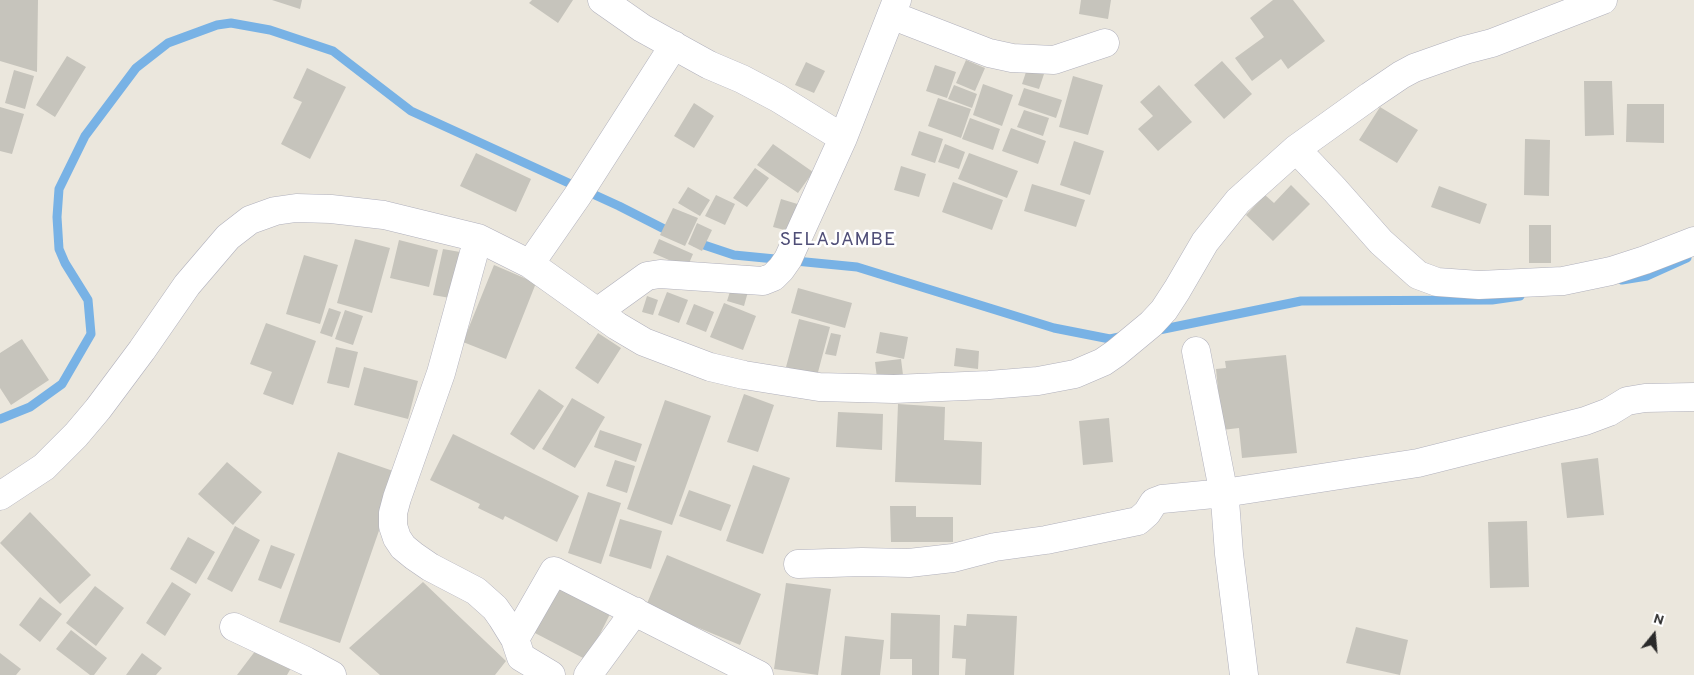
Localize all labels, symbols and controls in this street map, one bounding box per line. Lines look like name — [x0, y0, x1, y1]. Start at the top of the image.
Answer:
district label: SELAJAMBE — [779, 230, 897, 252]
north arrow — [1629, 610, 1679, 660]
text: N — [1651, 611, 1666, 630]

